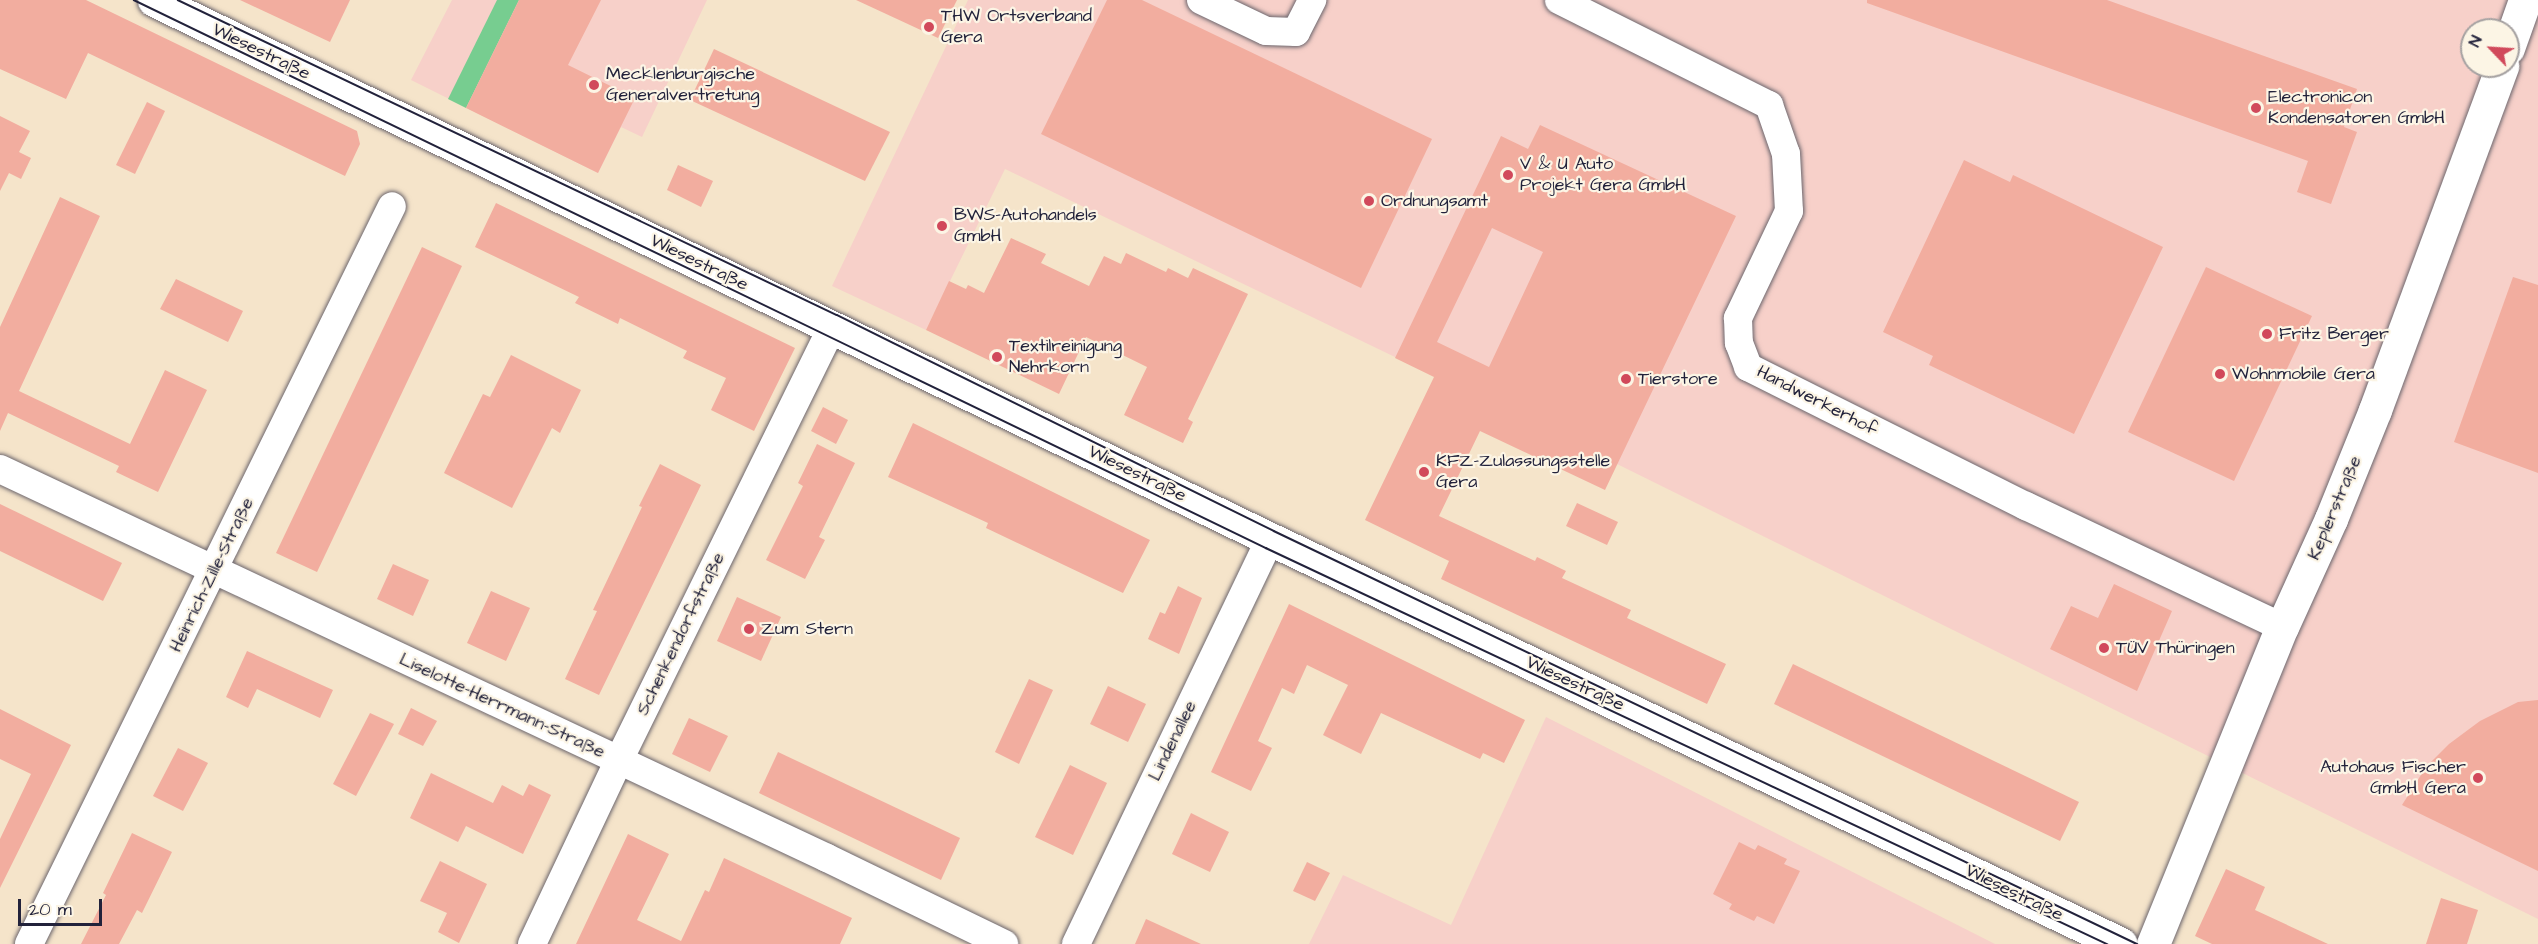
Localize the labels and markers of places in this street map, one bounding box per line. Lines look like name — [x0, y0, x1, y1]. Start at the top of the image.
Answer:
place label: THW Ortsverband Gera — [941, 6, 1092, 48]
marker: THW Ortsverband Gera — [922, 20, 936, 34]
place label: Mecklenburgische Generalvertretung — [606, 64, 760, 106]
marker: Mecklenburgische Generalvertretung — [587, 78, 601, 92]
place label: Electronicon Kondensatoren GmbH — [2268, 87, 2445, 130]
marker: Electronicon Kondensatoren GmbH — [2249, 101, 2263, 115]
place label: V & U Auto Projekt Gera GmbH — [1520, 154, 1686, 196]
marker: V & U Auto Projekt Gera GmbH — [1501, 168, 1515, 182]
place label: Ordnungsamt — [1381, 190, 1488, 212]
marker: Ordnungsamt — [1362, 194, 1376, 208]
place label: BWS-Autohandels GmbH — [954, 205, 1097, 248]
marker: BWS-Autohandels GmbH — [935, 219, 949, 233]
place label: Fritz Berger — [2279, 323, 2389, 345]
marker: Fritz Berger — [2260, 327, 2274, 341]
place label: Textilreinigung Nehrkorn — [1009, 336, 1122, 378]
marker: Textilreinigung Nehrkorn — [990, 350, 1004, 364]
place label: Wohnmobile Gera — [2232, 363, 2375, 385]
marker: Wohnmobile Gera — [2213, 367, 2227, 381]
place label: Tierstore — [1638, 368, 1718, 390]
marker: Tierstore — [1619, 372, 1633, 386]
place label: KFZ-Zulassungsstelle Gera — [1436, 451, 1610, 494]
marker: KFZ-Zulassungsstelle Gera — [1417, 465, 1431, 479]
place label: Zum Stern — [761, 618, 853, 640]
marker: Zum Stern — [742, 622, 756, 636]
place label: TÜV Thüringen — [2116, 637, 2235, 659]
marker: TÜV Thüringen — [2097, 641, 2111, 655]
place label: Autohaus Fischer GmbH Gera — [2320, 757, 2466, 800]
marker: Autohaus Fischer GmbH Gera — [2471, 771, 2485, 785]

